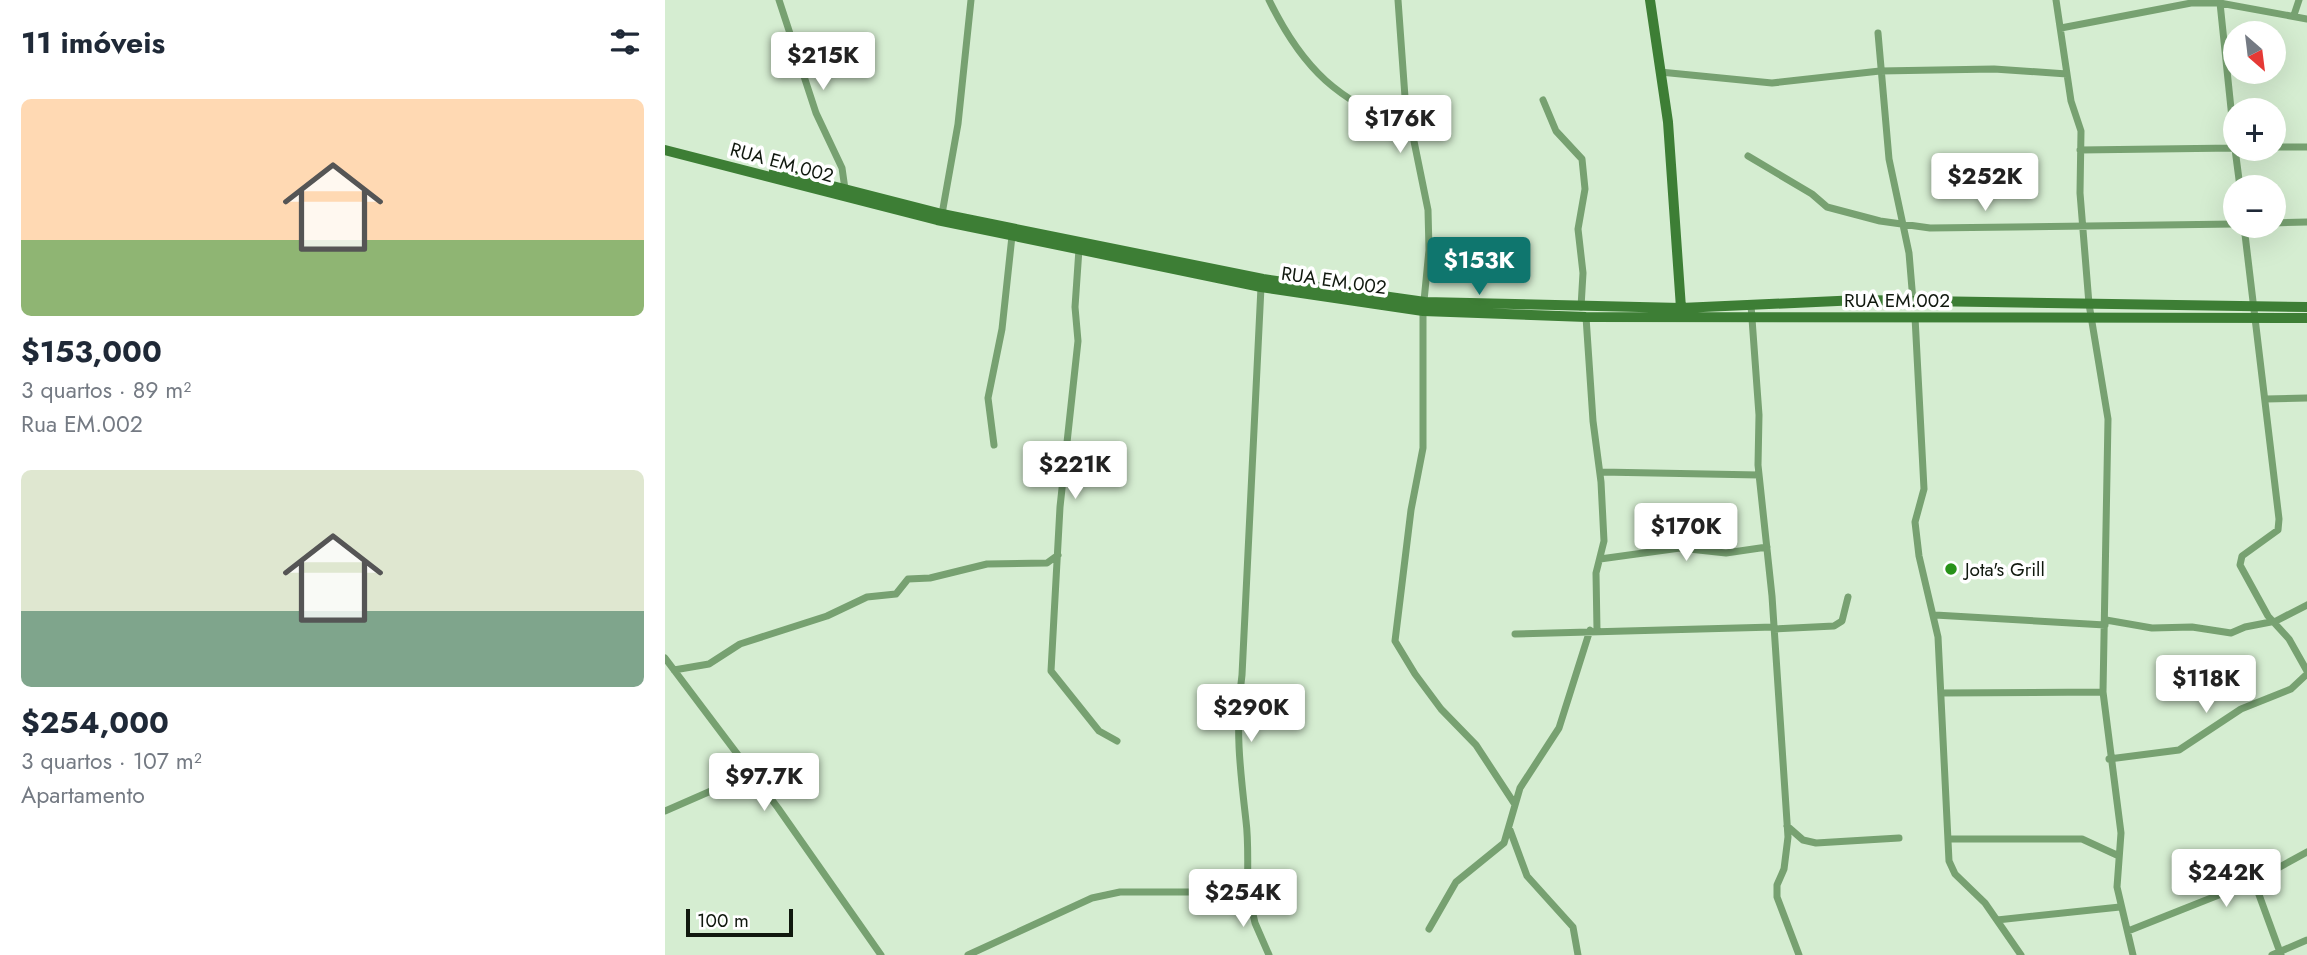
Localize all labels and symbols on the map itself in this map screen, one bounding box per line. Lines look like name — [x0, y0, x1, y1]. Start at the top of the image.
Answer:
north arrow — [2223, 21, 2285, 84]
pin: $215K — [774, 32, 872, 92]
pin: $176K — [1351, 96, 1449, 155]
street label: RUA EM.002 — [727, 136, 837, 189]
pin: $252K — [1936, 154, 2034, 213]
pin: $153K — [1430, 238, 1528, 297]
street label: RUA EM.002 — [1280, 260, 1388, 301]
street label: RUA EM.002 — [1844, 287, 1950, 314]
pin: $221K — [1026, 442, 1124, 501]
pin: $170K — [1637, 504, 1735, 563]
place label: Jota's Grill — [1962, 556, 2045, 583]
marker: Jota's Grill — [1943, 561, 1959, 577]
pin: $118K — [2157, 656, 2255, 715]
pin: $290K — [1202, 684, 1300, 744]
pin: $97.7K — [707, 754, 821, 813]
pin: $242K — [2177, 850, 2275, 909]
pin: $254K — [1194, 870, 1292, 929]
scale bar — [686, 906, 793, 938]

